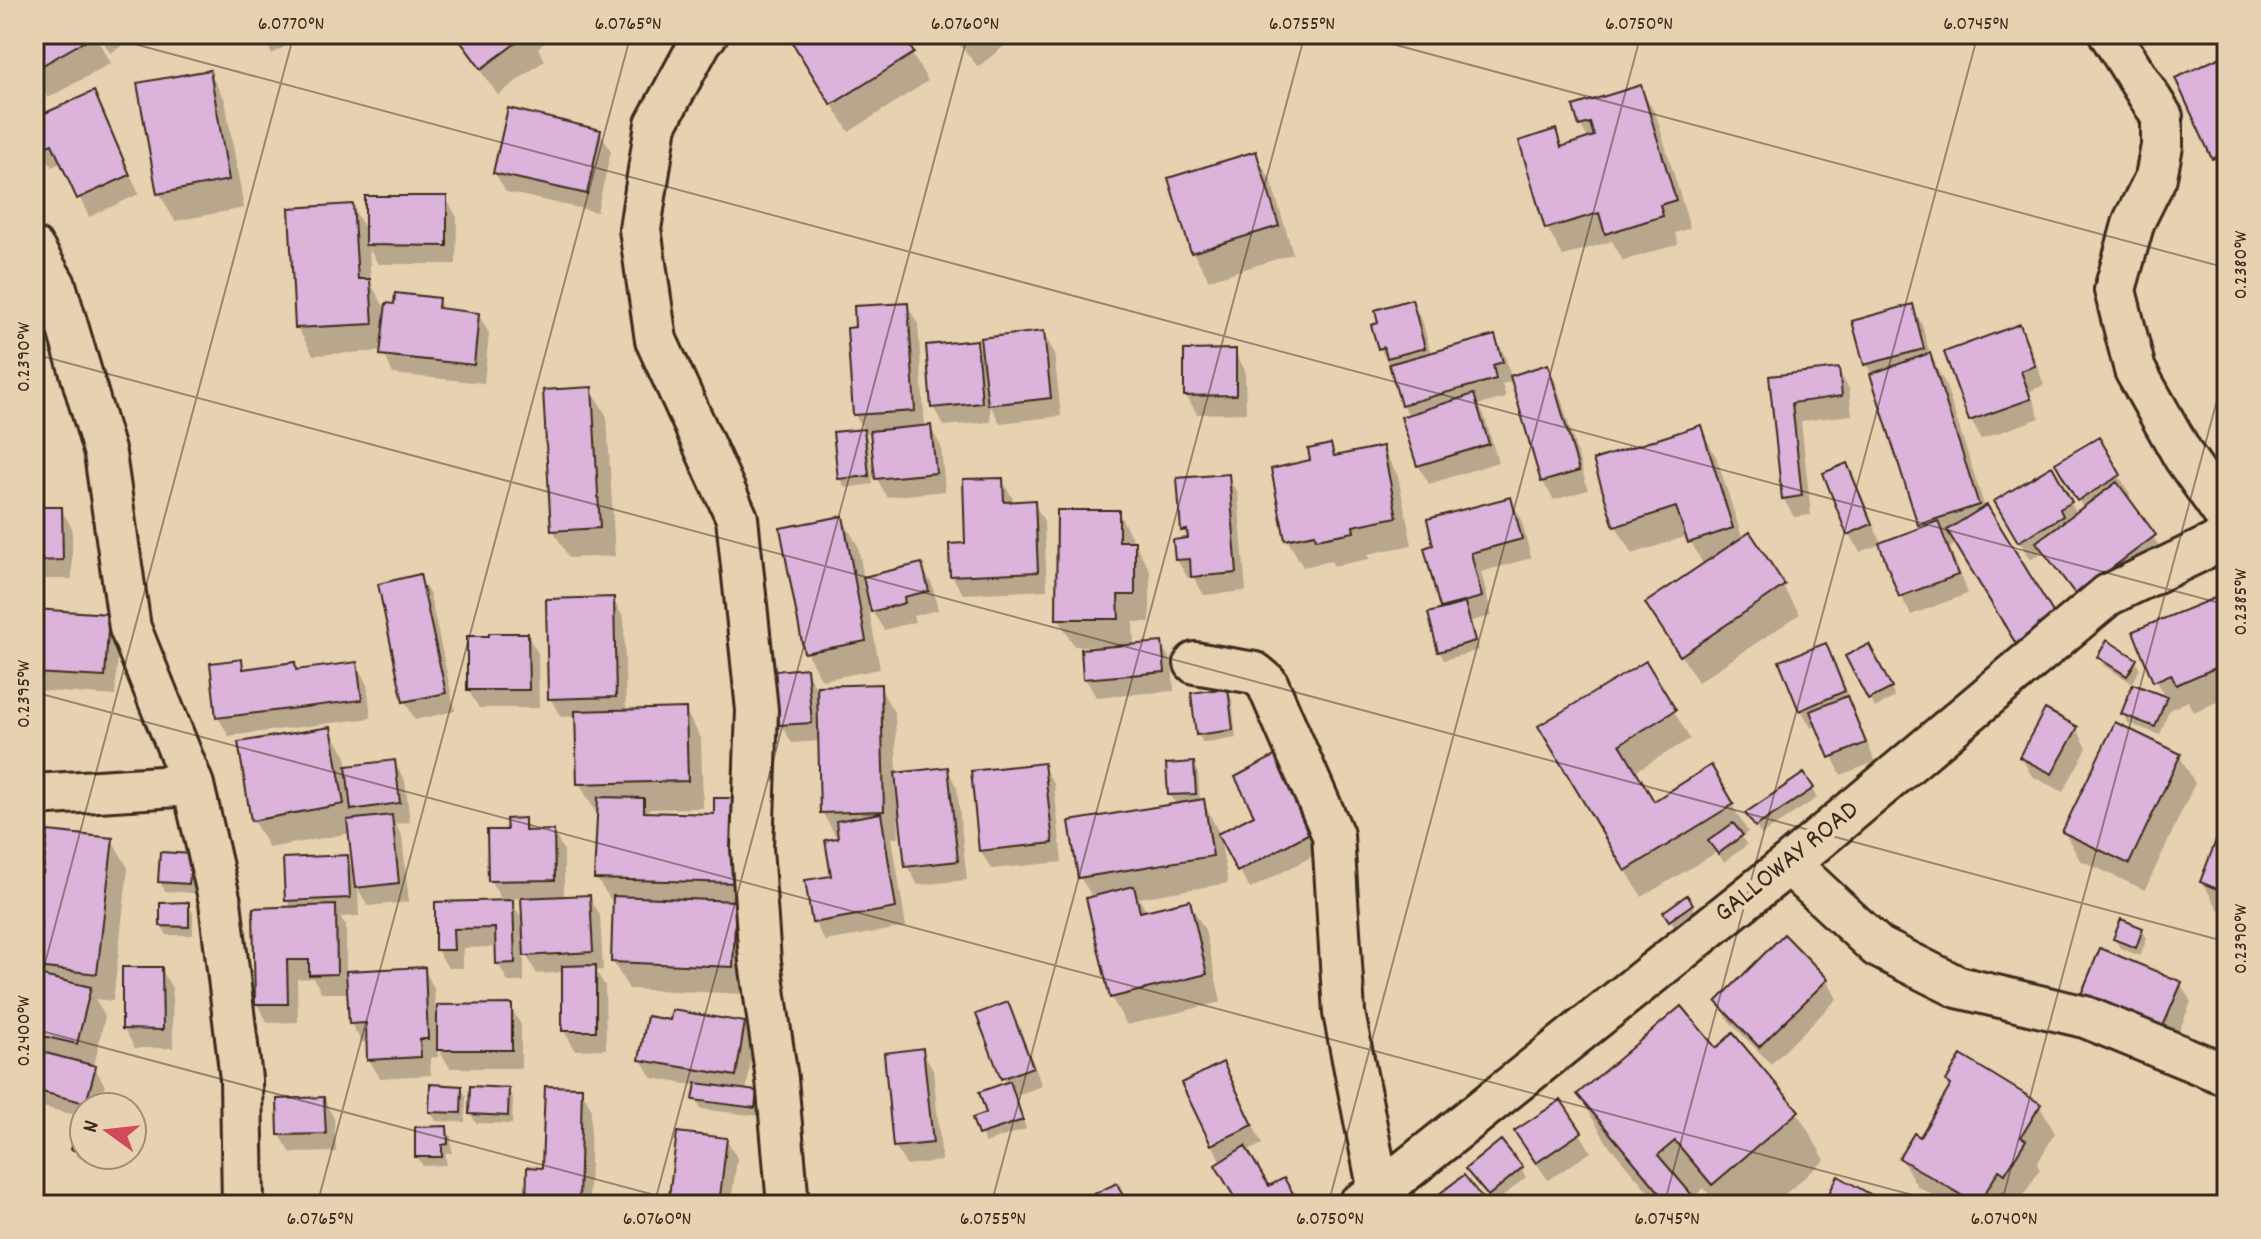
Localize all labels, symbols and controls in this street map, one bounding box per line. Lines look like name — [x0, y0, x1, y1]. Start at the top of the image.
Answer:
text: 6.0770°N — [258, 11, 324, 39]
text: 6.0765°N — [594, 11, 662, 39]
text: 6.0760°N — [931, 11, 999, 39]
text: 6.0755°N — [1269, 11, 1335, 39]
text: 6.0750°N — [1605, 11, 1673, 39]
text: 6.0745°N — [1943, 11, 2009, 39]
text: 0.2380°W — [2228, 230, 2256, 299]
text: 0.2390°W — [11, 322, 39, 392]
text: 0.2385°W — [2228, 568, 2256, 636]
text: 0.2395°W — [11, 659, 39, 728]
street label: GALLOWAY ROAD — [1707, 792, 1869, 934]
text: 0.2390°W — [2228, 904, 2256, 974]
text: 0.2400°W — [11, 995, 39, 1066]
north arrow — [68, 1091, 148, 1171]
text: N — [76, 1117, 108, 1136]
text: 6.0765°N — [286, 1206, 354, 1234]
text: 6.0760°N — [623, 1206, 691, 1234]
text: 6.0755°N — [960, 1206, 1026, 1234]
text: 6.0750°N — [1296, 1206, 1364, 1234]
text: 6.0745°N — [1634, 1206, 1700, 1234]
text: 6.0740°N — [1970, 1206, 2038, 1234]

